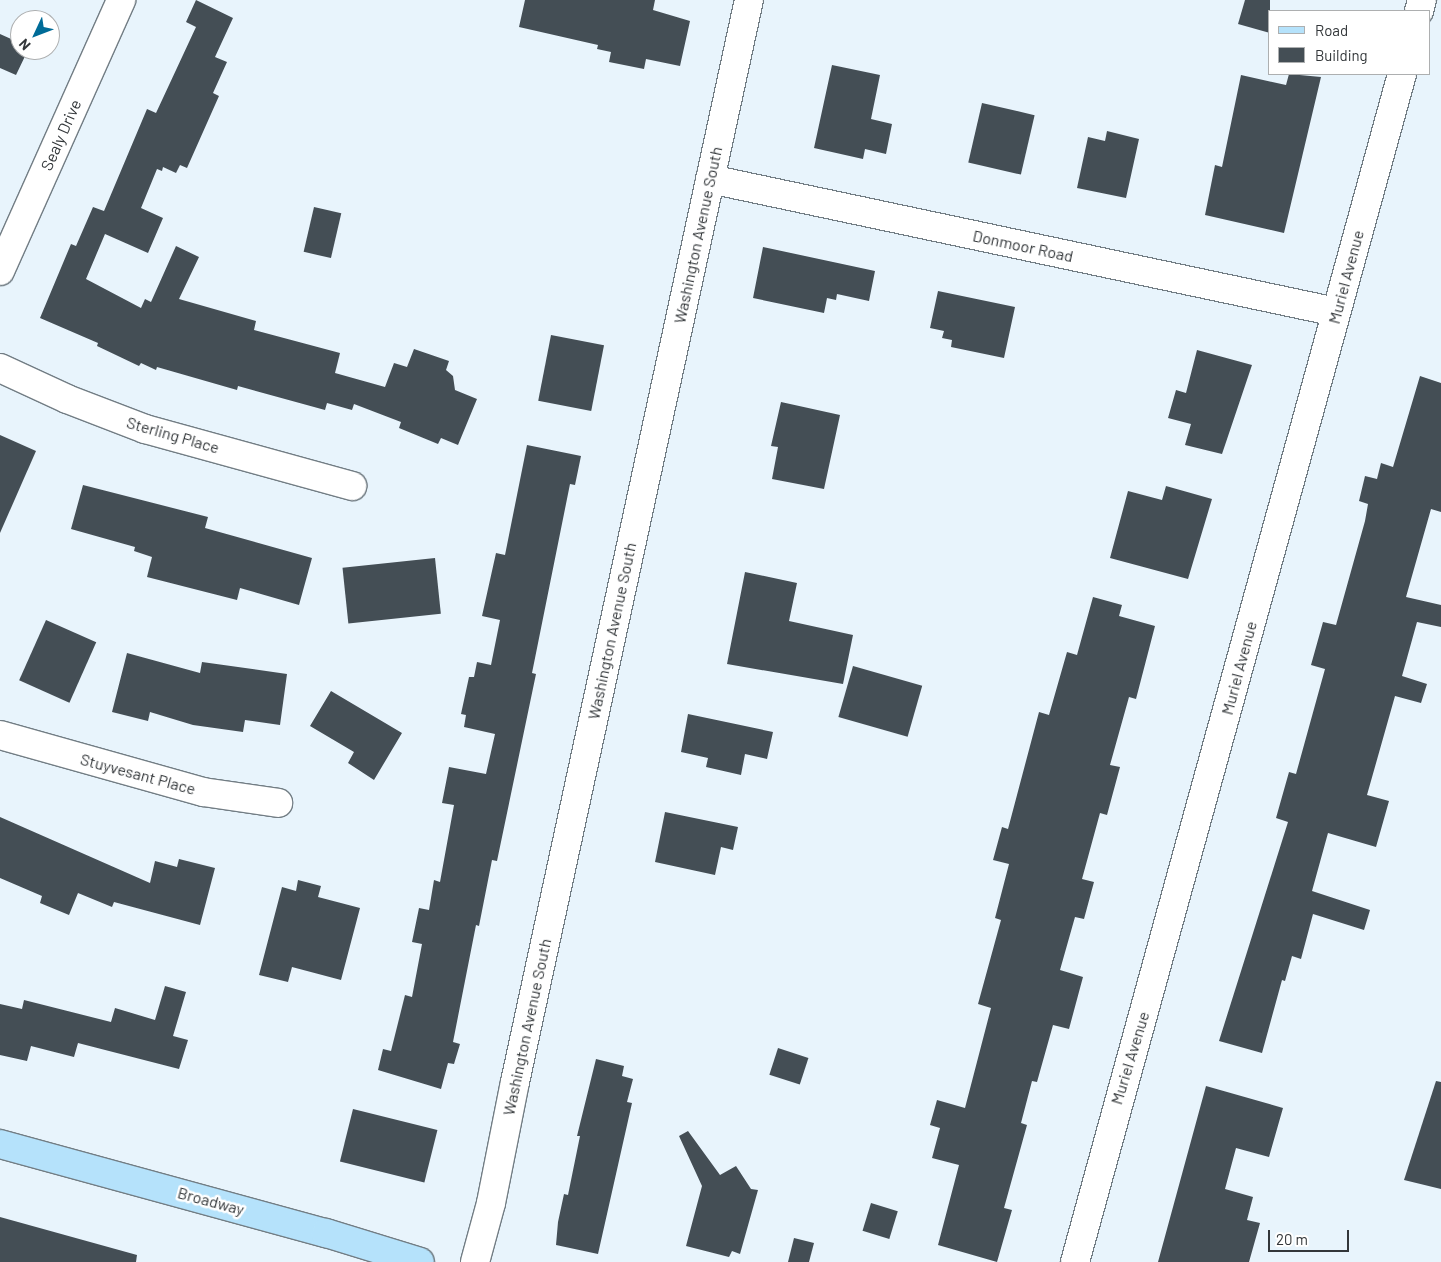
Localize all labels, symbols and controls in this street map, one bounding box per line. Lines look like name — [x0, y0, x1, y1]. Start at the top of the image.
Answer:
north arrow — [10, 10, 60, 60]
legend — [1268, 10, 1431, 75]
text: Road — [1315, 21, 1348, 39]
text: N — [15, 36, 34, 54]
text: Building — [1315, 46, 1368, 64]
street label: Sealy Drive — [37, 96, 85, 174]
street label: Washington Avenue South — [670, 145, 726, 325]
street label: Donmoor Road — [971, 226, 1075, 266]
street label: Muriel Avenue — [1324, 228, 1368, 326]
street label: Sterling Place — [124, 413, 222, 457]
street label: Washington Avenue South — [584, 541, 640, 721]
street label: Muriel Avenue — [1217, 619, 1261, 717]
street label: Stuyvesant Place — [78, 749, 198, 799]
street label: Washington Avenue South — [499, 937, 555, 1117]
street label: Muriel Avenue — [1107, 1009, 1153, 1107]
street label: Broadway — [176, 1183, 246, 1219]
scale bar — [1271, 1220, 1352, 1252]
text: 20 m — [1276, 1230, 1308, 1248]

